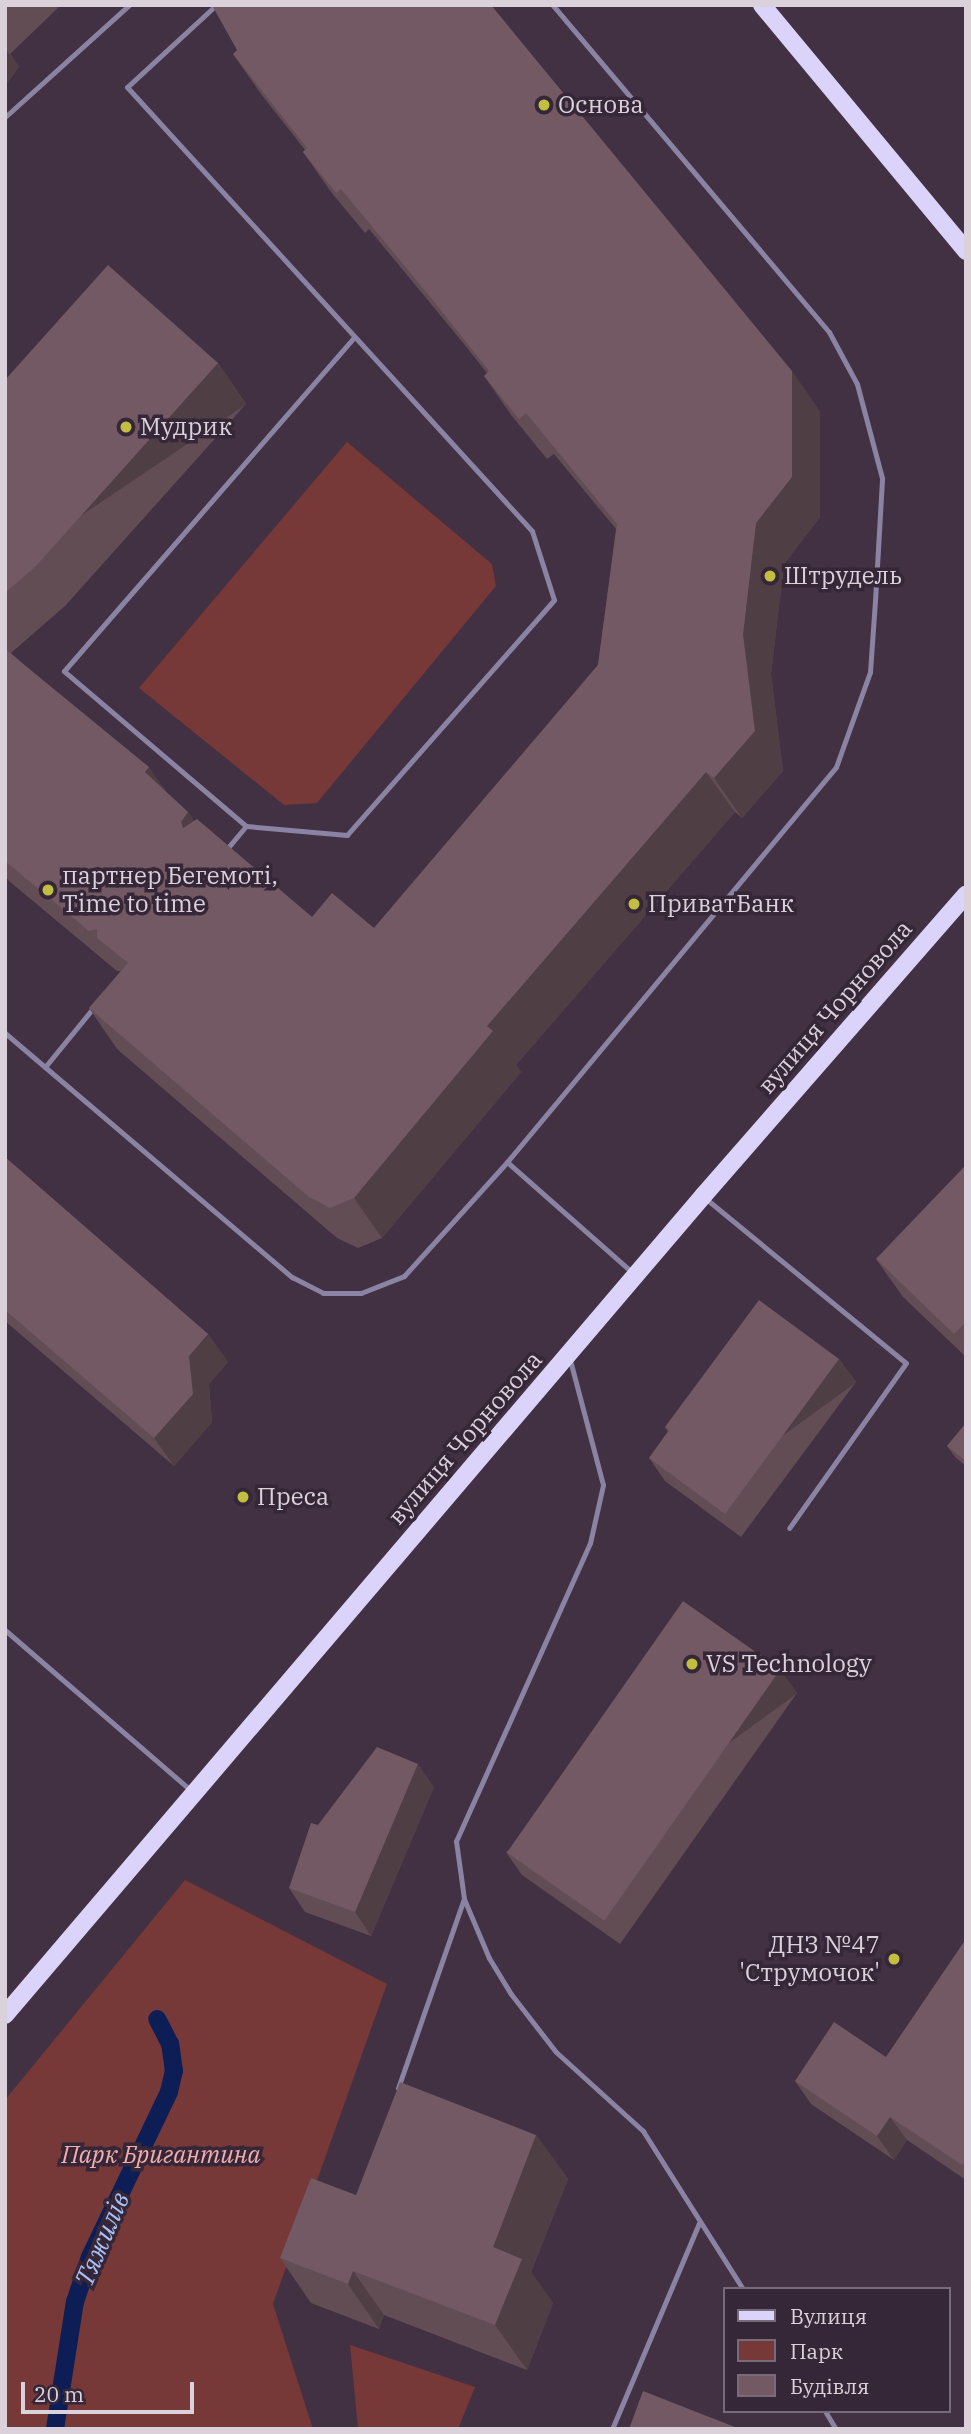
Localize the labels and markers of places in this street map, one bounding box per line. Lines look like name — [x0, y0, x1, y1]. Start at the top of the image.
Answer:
place label: Основа — [558, 91, 644, 119]
marker: Основа — [536, 97, 552, 113]
place label: Мудрик — [140, 413, 232, 441]
marker: Мудрик — [118, 419, 134, 435]
place label: Штрудель — [784, 562, 902, 590]
marker: Штрудель — [762, 568, 778, 584]
place label: партнер Бегемоті, Time to time — [62, 862, 278, 918]
marker: партнер Бегемоті, Time to time — [40, 882, 56, 898]
place label: ПриватБанк — [648, 890, 794, 918]
marker: ПриватБанк — [626, 896, 642, 912]
place label: Преса — [257, 1483, 329, 1511]
marker: Преса — [235, 1489, 251, 1505]
place label: VS Technology — [706, 1650, 872, 1678]
marker: VS Technology — [684, 1656, 700, 1672]
place label: ДНЗ №47 'Струмочок' — [739, 1931, 880, 1987]
marker: ДНЗ №47 'Струмочок' — [886, 1951, 902, 1967]

